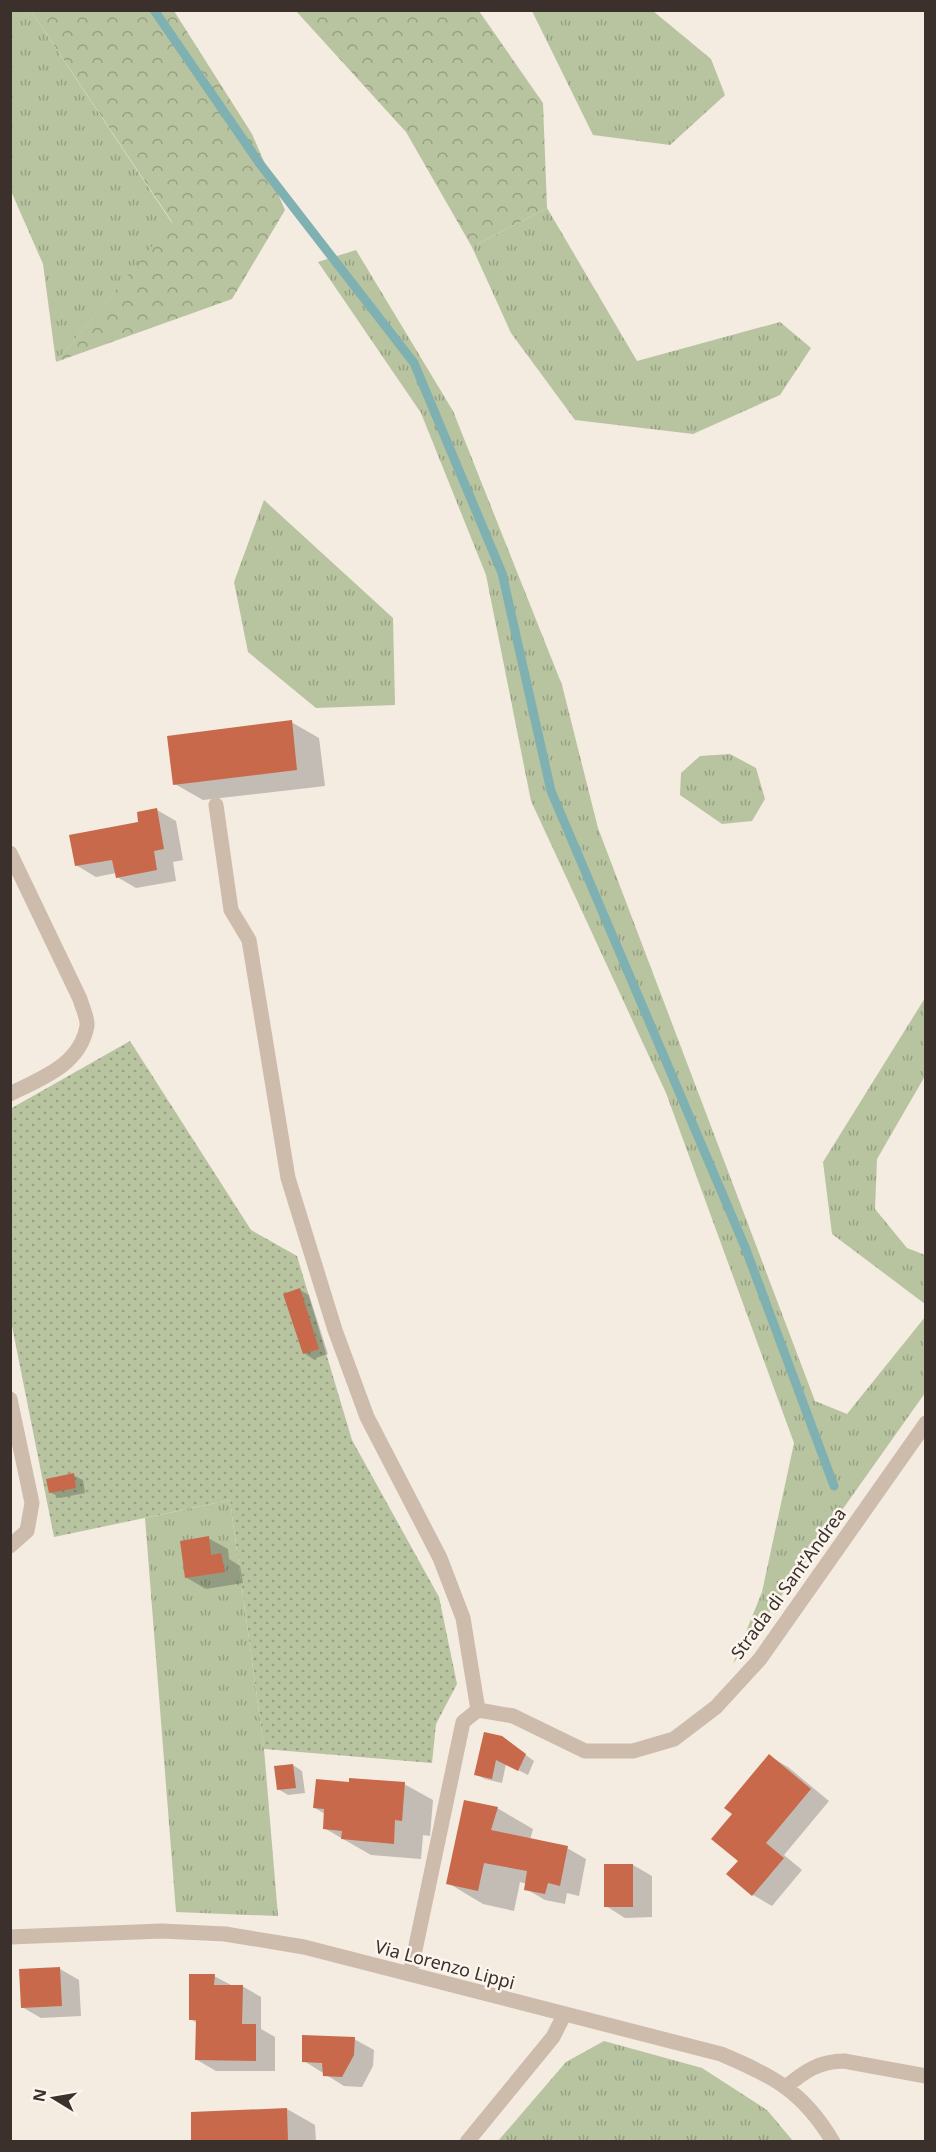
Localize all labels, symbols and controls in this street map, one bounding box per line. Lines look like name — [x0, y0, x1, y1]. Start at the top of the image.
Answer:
street label: Strada di Sant'Andrea — [725, 1502, 851, 1664]
street label: Via Lorenzo Lippi — [372, 1934, 518, 1994]
north arrow — [24, 2068, 84, 2128]
text: N — [27, 2087, 51, 2104]

